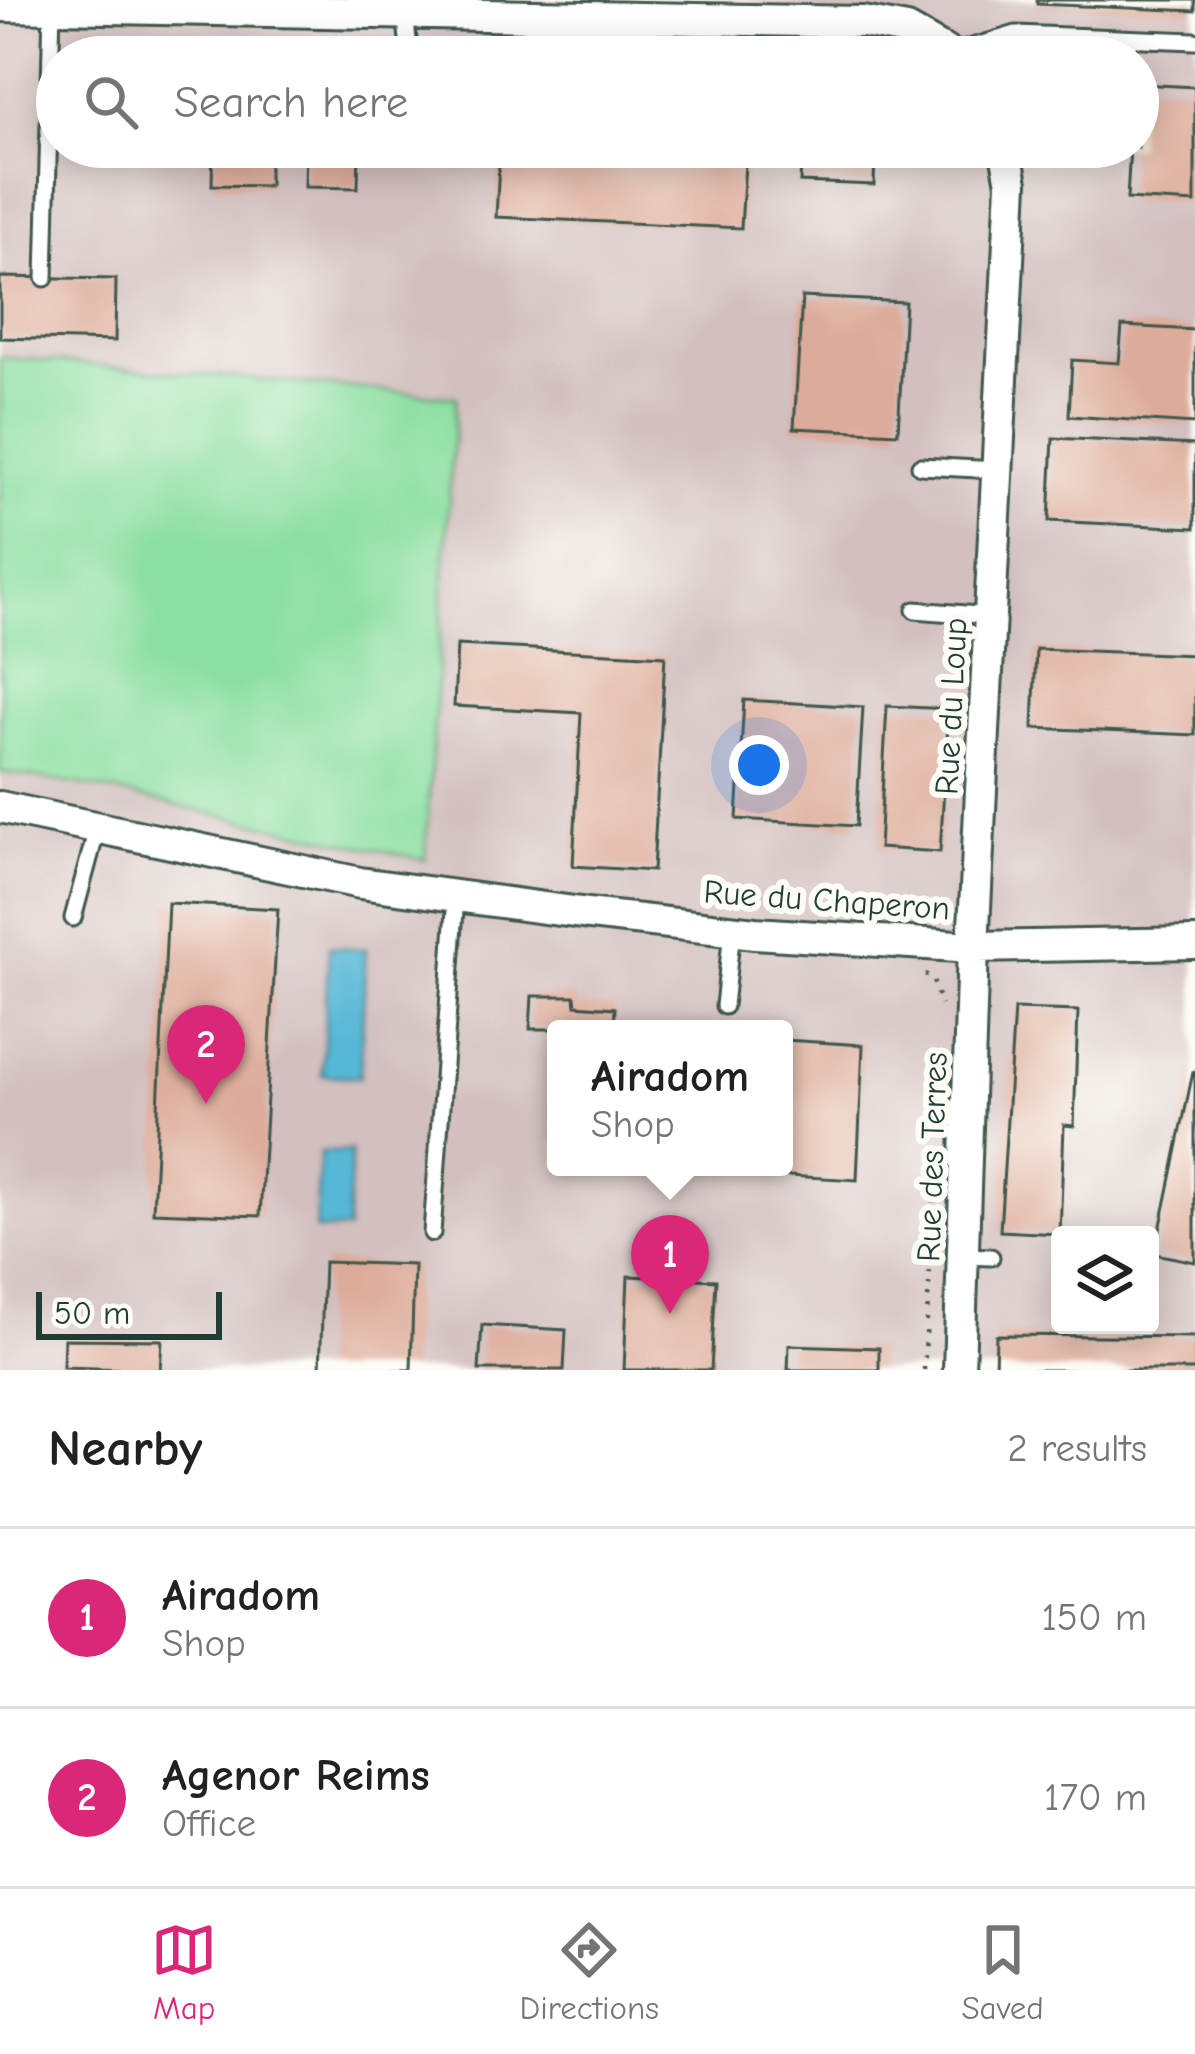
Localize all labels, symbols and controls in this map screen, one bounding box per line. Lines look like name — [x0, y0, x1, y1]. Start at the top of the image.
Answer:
search box — [36, 36, 1159, 168]
icon: search — [78, 69, 144, 135]
text: Search here — [174, 76, 408, 128]
street label: Rue du Loup — [927, 617, 975, 796]
your location — [729, 735, 789, 795]
street label: Rue du Chaperon — [703, 872, 951, 928]
pin: 2 — [167, 1005, 245, 1104]
popup — [547, 1020, 793, 1176]
text: Airadom — [591, 1050, 749, 1102]
street label: Rue des Terres — [909, 1052, 955, 1263]
text: Shop — [591, 1102, 675, 1147]
pin: 1 — [631, 1215, 709, 1314]
map controls — [1051, 1226, 1159, 1334]
button: layers — [1051, 1226, 1159, 1334]
scale bar — [36, 1286, 222, 1339]
text: 50 m — [54, 1294, 130, 1332]
text: Nearby — [48, 1419, 202, 1478]
text: 2 results — [1007, 1426, 1147, 1471]
text: Airadom — [162, 1569, 320, 1621]
text: 1 — [79, 1595, 95, 1640]
text: 150 m — [1041, 1595, 1147, 1640]
text: Shop — [162, 1621, 246, 1666]
text: Agenor Reims — [162, 1749, 430, 1801]
text: 2 — [77, 1775, 97, 1820]
text: 170 m — [1044, 1775, 1147, 1820]
text: Office — [162, 1801, 256, 1846]
tab: Map — [151, 1917, 217, 2027]
tab: Directions — [520, 1917, 659, 2027]
tab: Saved — [961, 1917, 1044, 2027]

